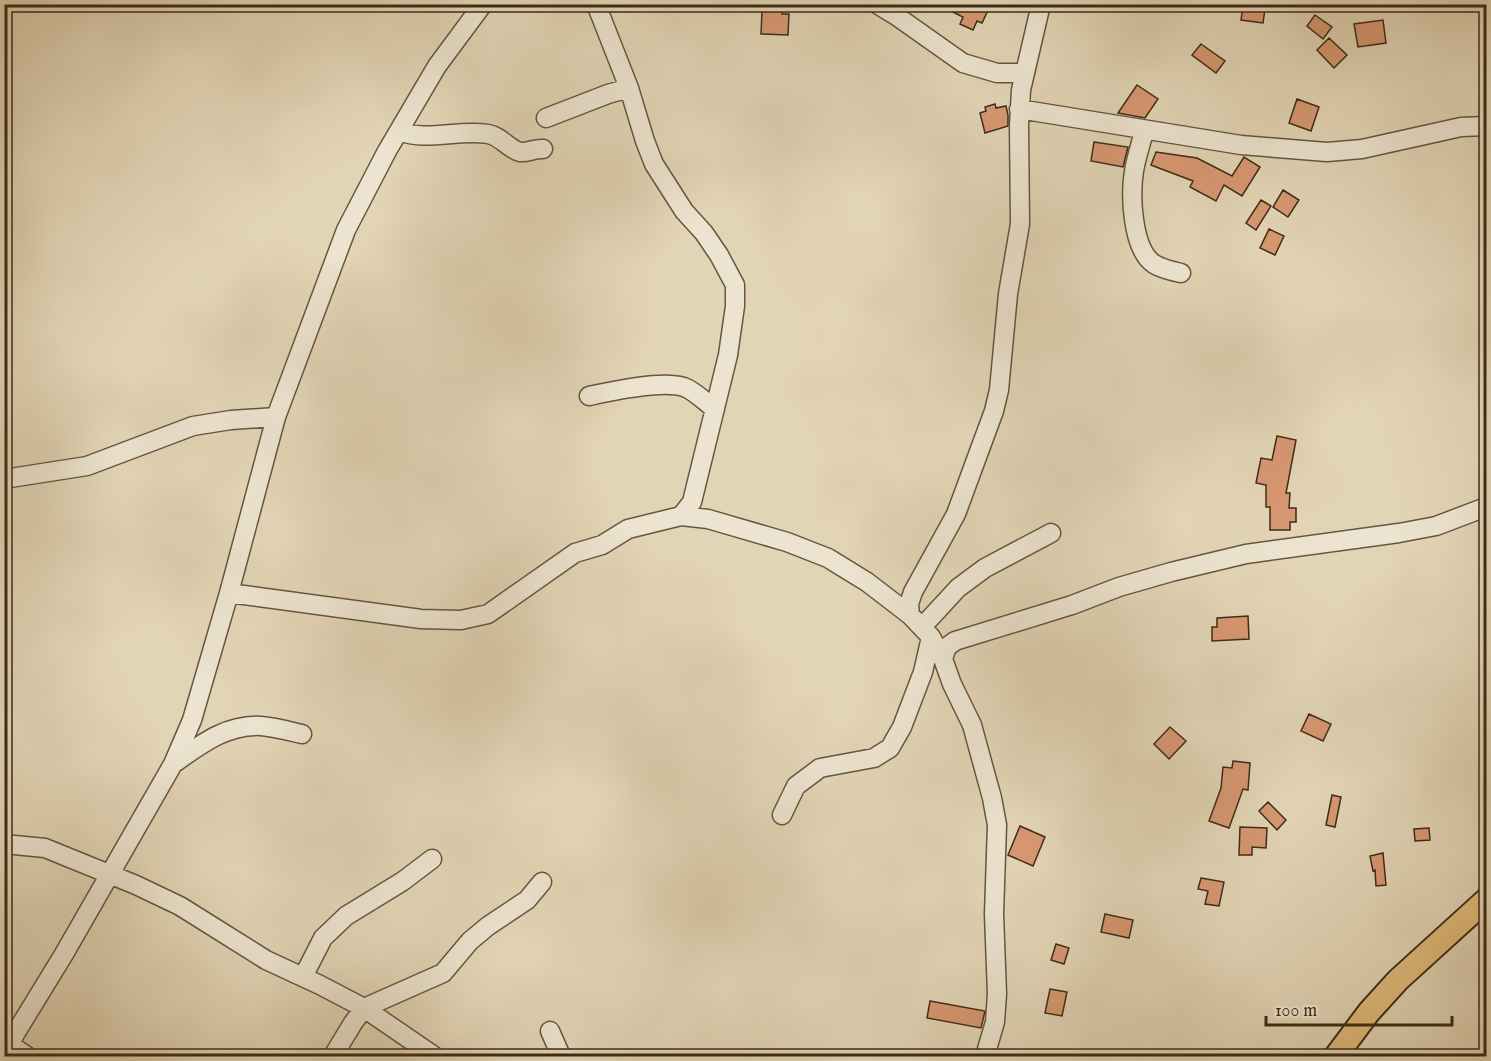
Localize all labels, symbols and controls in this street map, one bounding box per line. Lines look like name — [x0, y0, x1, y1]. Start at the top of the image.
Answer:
scale bar — [1266, 989, 1452, 1027]
text: 100 m — [1275, 1000, 1317, 1023]

